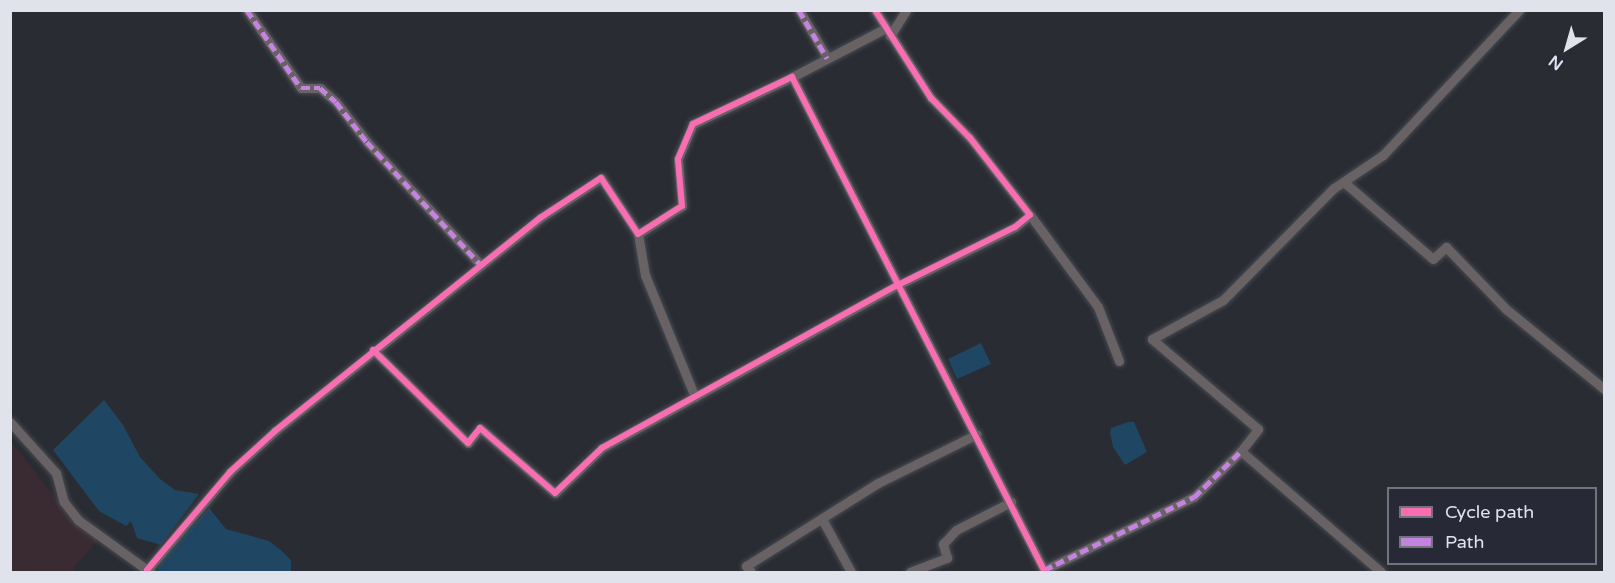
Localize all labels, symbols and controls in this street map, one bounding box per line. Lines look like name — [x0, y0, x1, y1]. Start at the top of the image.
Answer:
north arrow — [1537, 18, 1597, 78]
text: N — [1545, 51, 1567, 74]
legend — [1387, 487, 1597, 565]
text: Cycle path — [1445, 501, 1534, 523]
text: Path — [1445, 531, 1484, 553]

